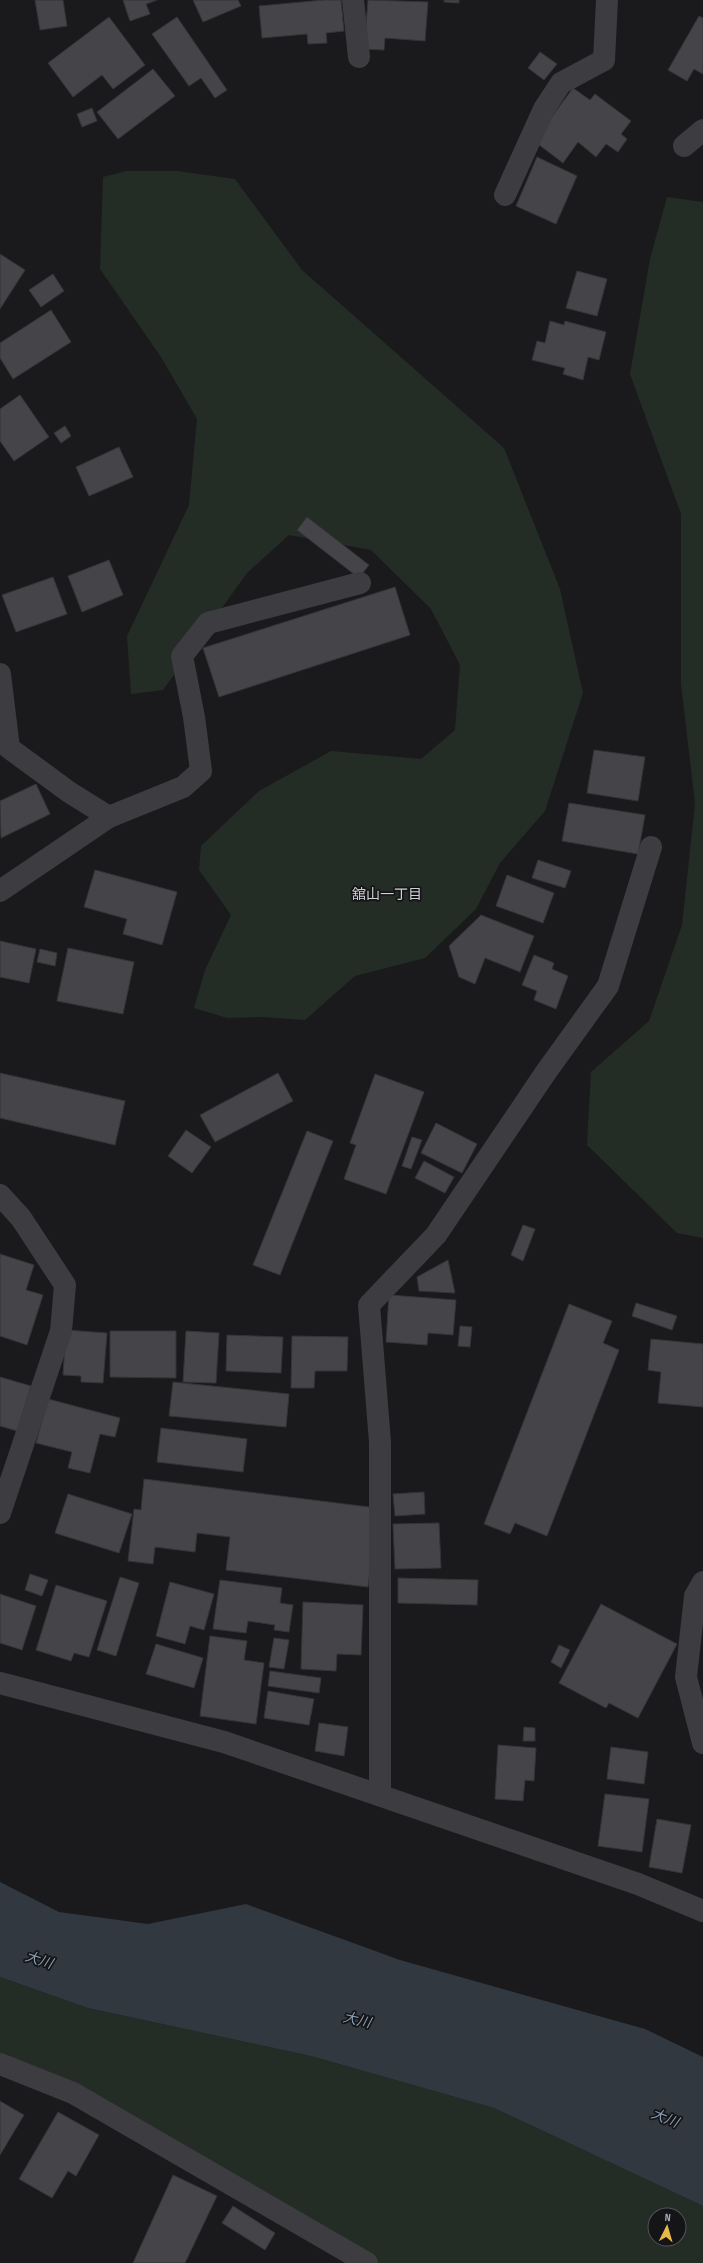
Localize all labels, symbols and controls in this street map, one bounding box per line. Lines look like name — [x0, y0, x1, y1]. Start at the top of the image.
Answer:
district label: 舘山一丁目 — [352, 886, 422, 903]
water label: 大川 — [23, 1948, 57, 1973]
water label: 大川 — [341, 2009, 375, 2032]
water label: 大川 — [649, 2105, 683, 2132]
north arrow — [647, 2207, 687, 2247]
text: N — [664, 2211, 671, 2224]

